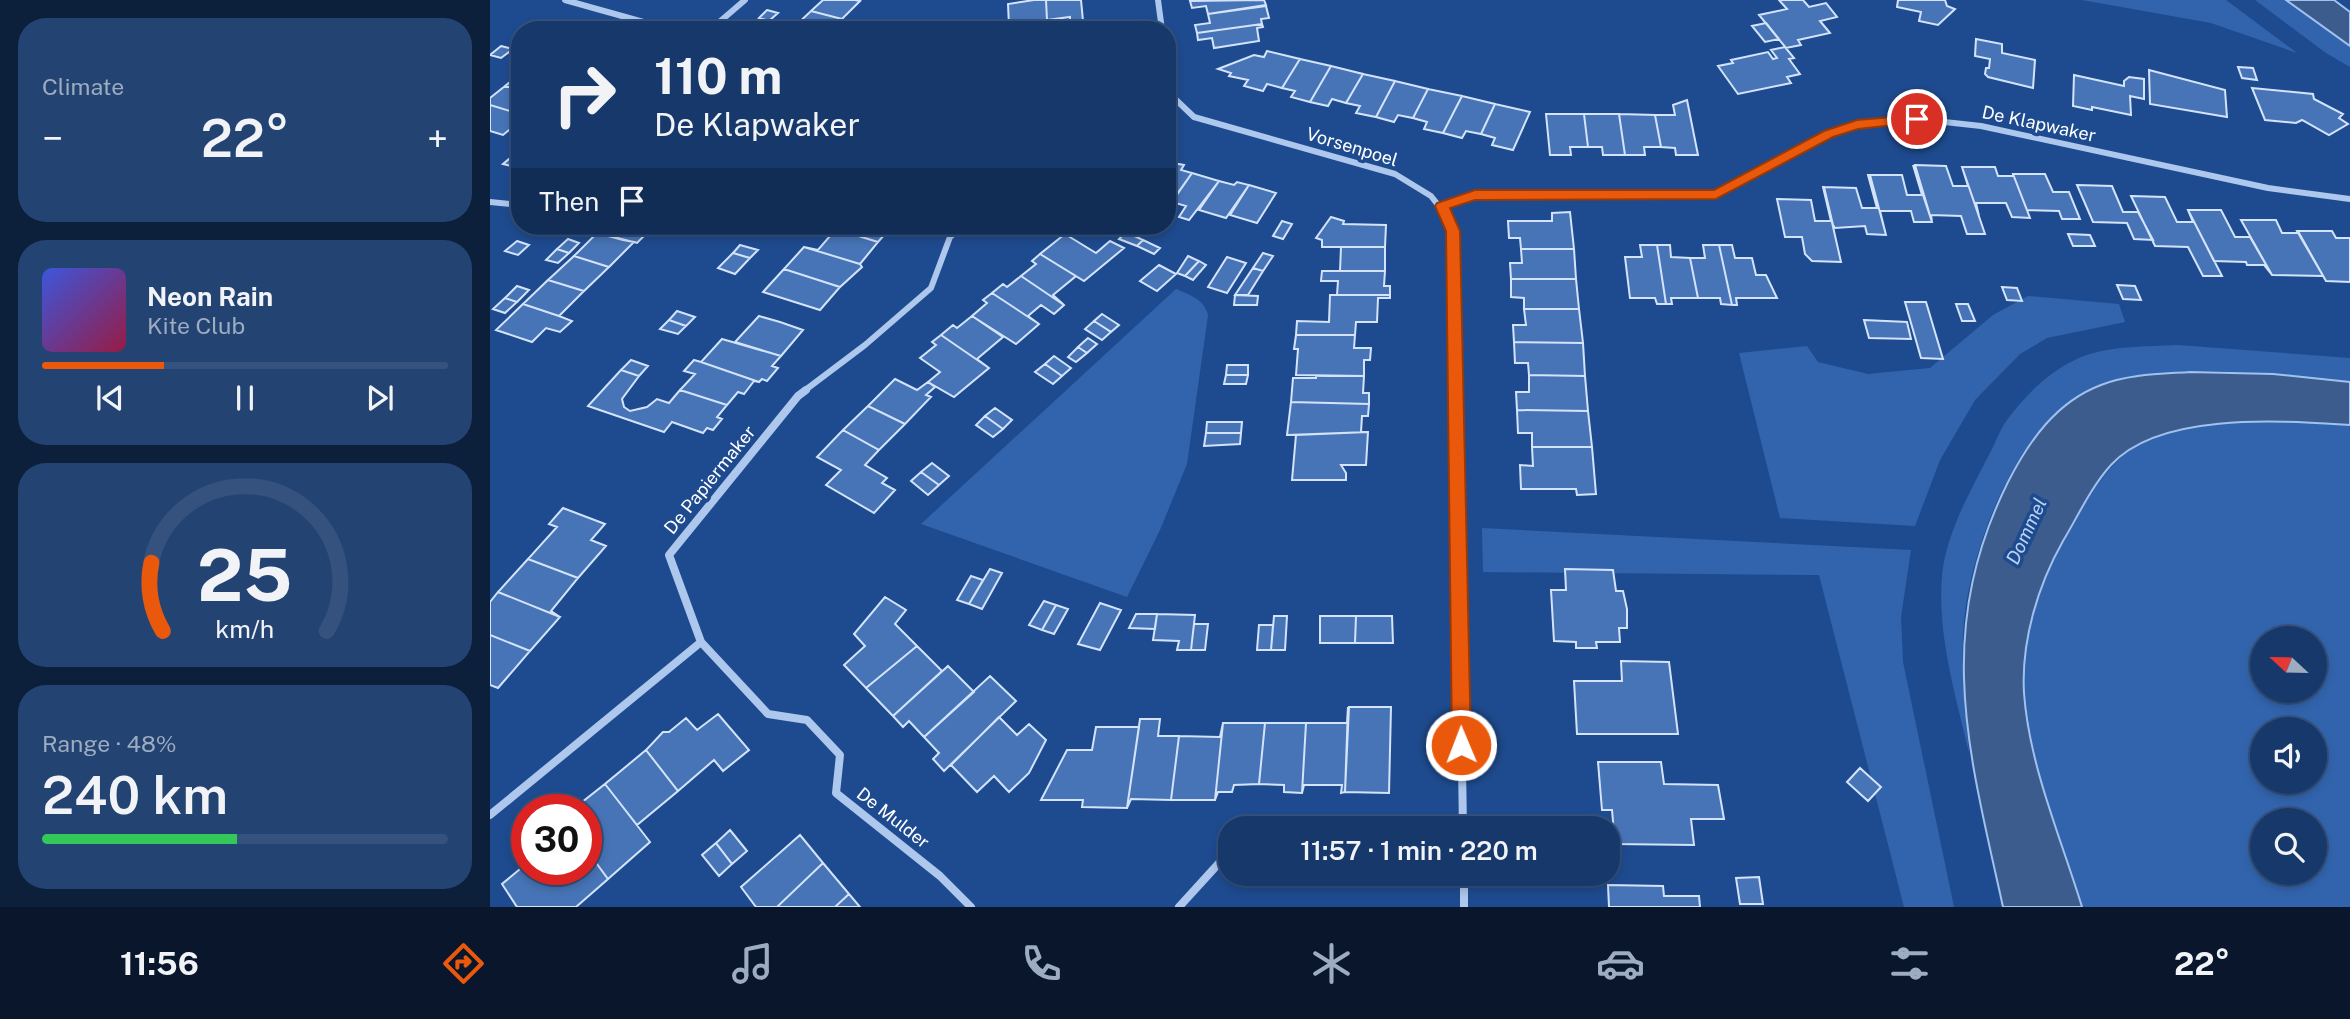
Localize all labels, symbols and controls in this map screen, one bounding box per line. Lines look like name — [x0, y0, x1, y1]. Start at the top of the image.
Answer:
text: 110 m — [654, 47, 782, 105]
icon: right — [539, 49, 630, 140]
text: Climate — [42, 73, 124, 100]
pin — [1887, 89, 1947, 149]
icon: arrive — [1898, 100, 1936, 138]
street label: De Klapwaker — [1980, 101, 2098, 146]
text: De Klapwaker — [654, 106, 860, 143]
text: 22° — [201, 108, 289, 169]
text: − — [42, 116, 63, 161]
text: + — [427, 116, 448, 161]
street label: Vorsenpoel — [1304, 123, 1400, 170]
icon: arrive — [613, 182, 651, 220]
text: Then — [539, 186, 599, 217]
text: Neon Rain — [147, 281, 273, 312]
text: Kite Club — [147, 312, 245, 339]
icon: previous — [91, 379, 129, 417]
icon: pause — [226, 379, 264, 417]
icon: next — [361, 379, 399, 417]
street label: De Papiermaker — [660, 421, 760, 538]
water label: Dommel — [2001, 494, 2051, 568]
text: 25 — [197, 532, 293, 617]
text: km/h — [216, 613, 274, 643]
north arrow — [2250, 626, 2328, 704]
map controls — [2250, 626, 2327, 885]
position arrow — [1424, 708, 1498, 782]
button: sound — [2250, 717, 2327, 794]
text: Range · 48% — [42, 730, 177, 757]
text: 240 km — [42, 765, 228, 826]
street label: De Mulder — [853, 783, 934, 852]
speed limit sign: 30 — [511, 794, 602, 885]
button: search — [2250, 808, 2327, 885]
text: 11:57 · 1 min · 220 m — [1300, 835, 1538, 866]
icon: directions — [439, 939, 488, 988]
icon: music — [728, 939, 777, 988]
icon: phone — [1017, 939, 1066, 988]
icon: climate — [1307, 939, 1356, 988]
icon: car — [1596, 939, 1645, 988]
icon: filters — [1885, 939, 1934, 988]
text: 11:56 — [120, 945, 199, 982]
text: 22° — [2174, 945, 2230, 982]

